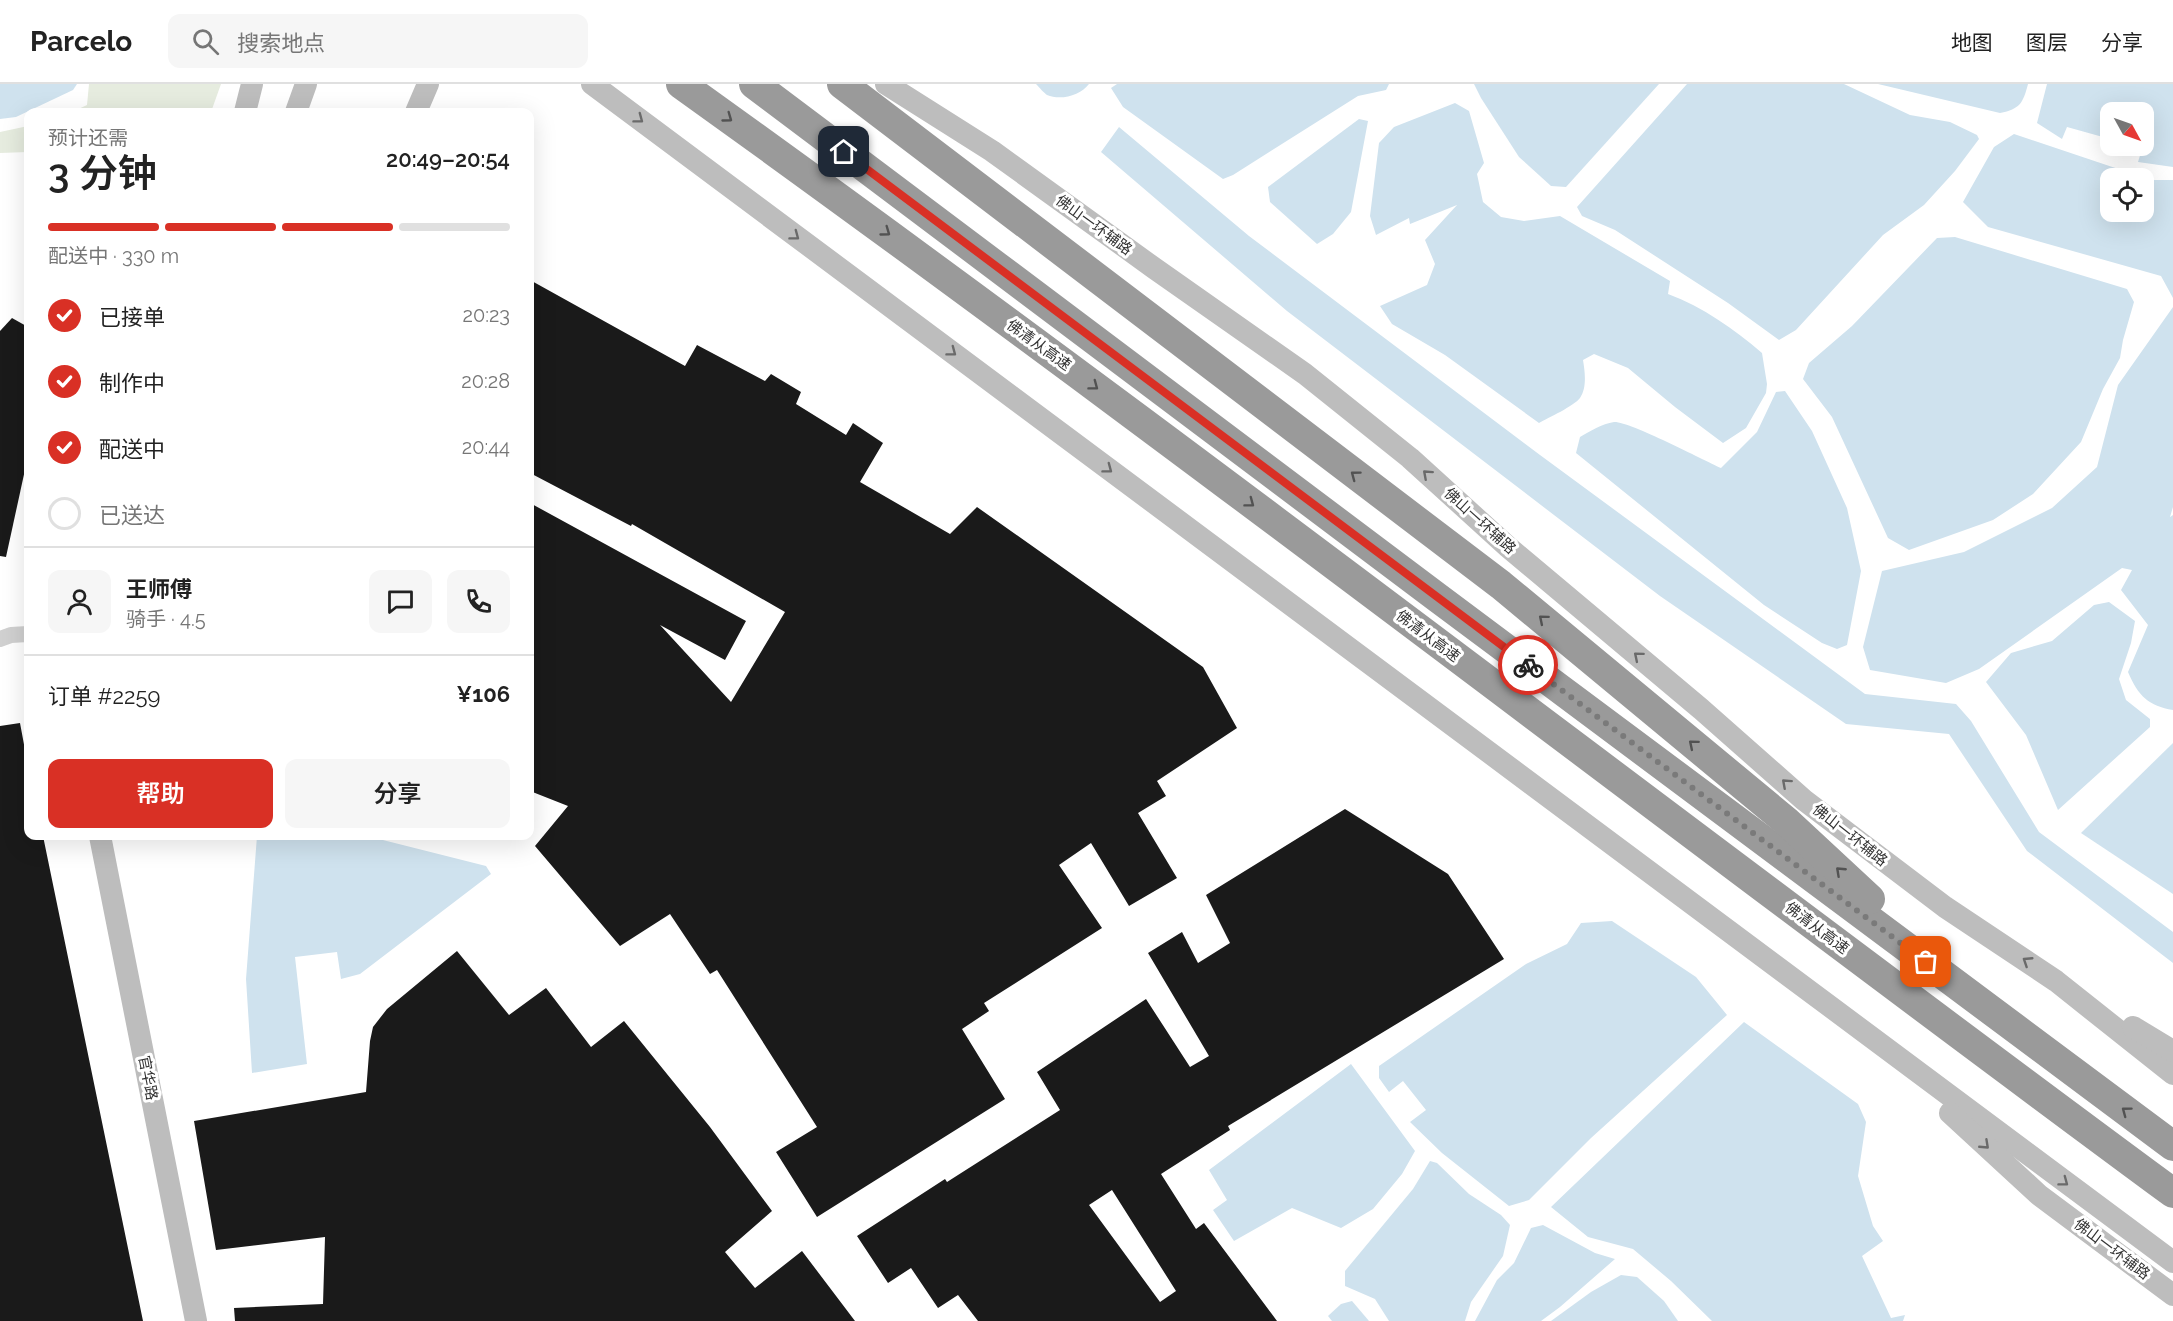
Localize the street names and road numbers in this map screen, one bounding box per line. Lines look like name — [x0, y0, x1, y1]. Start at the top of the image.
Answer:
street label: 佛山一环辅路 — [1052, 191, 1136, 259]
street label: 佛清从高速 — [1003, 316, 1075, 374]
street label: 佛山一环辅路 — [1441, 484, 1519, 558]
street label: 佛清从高速 — [1393, 606, 1463, 666]
street label: 佛山一环辅路 — [1809, 800, 1891, 870]
street label: 佛清从高速 — [1782, 898, 1852, 958]
street label: 官华路 — [135, 1054, 161, 1102]
street label: 佛山一环辅路 — [2071, 1215, 2153, 1283]

